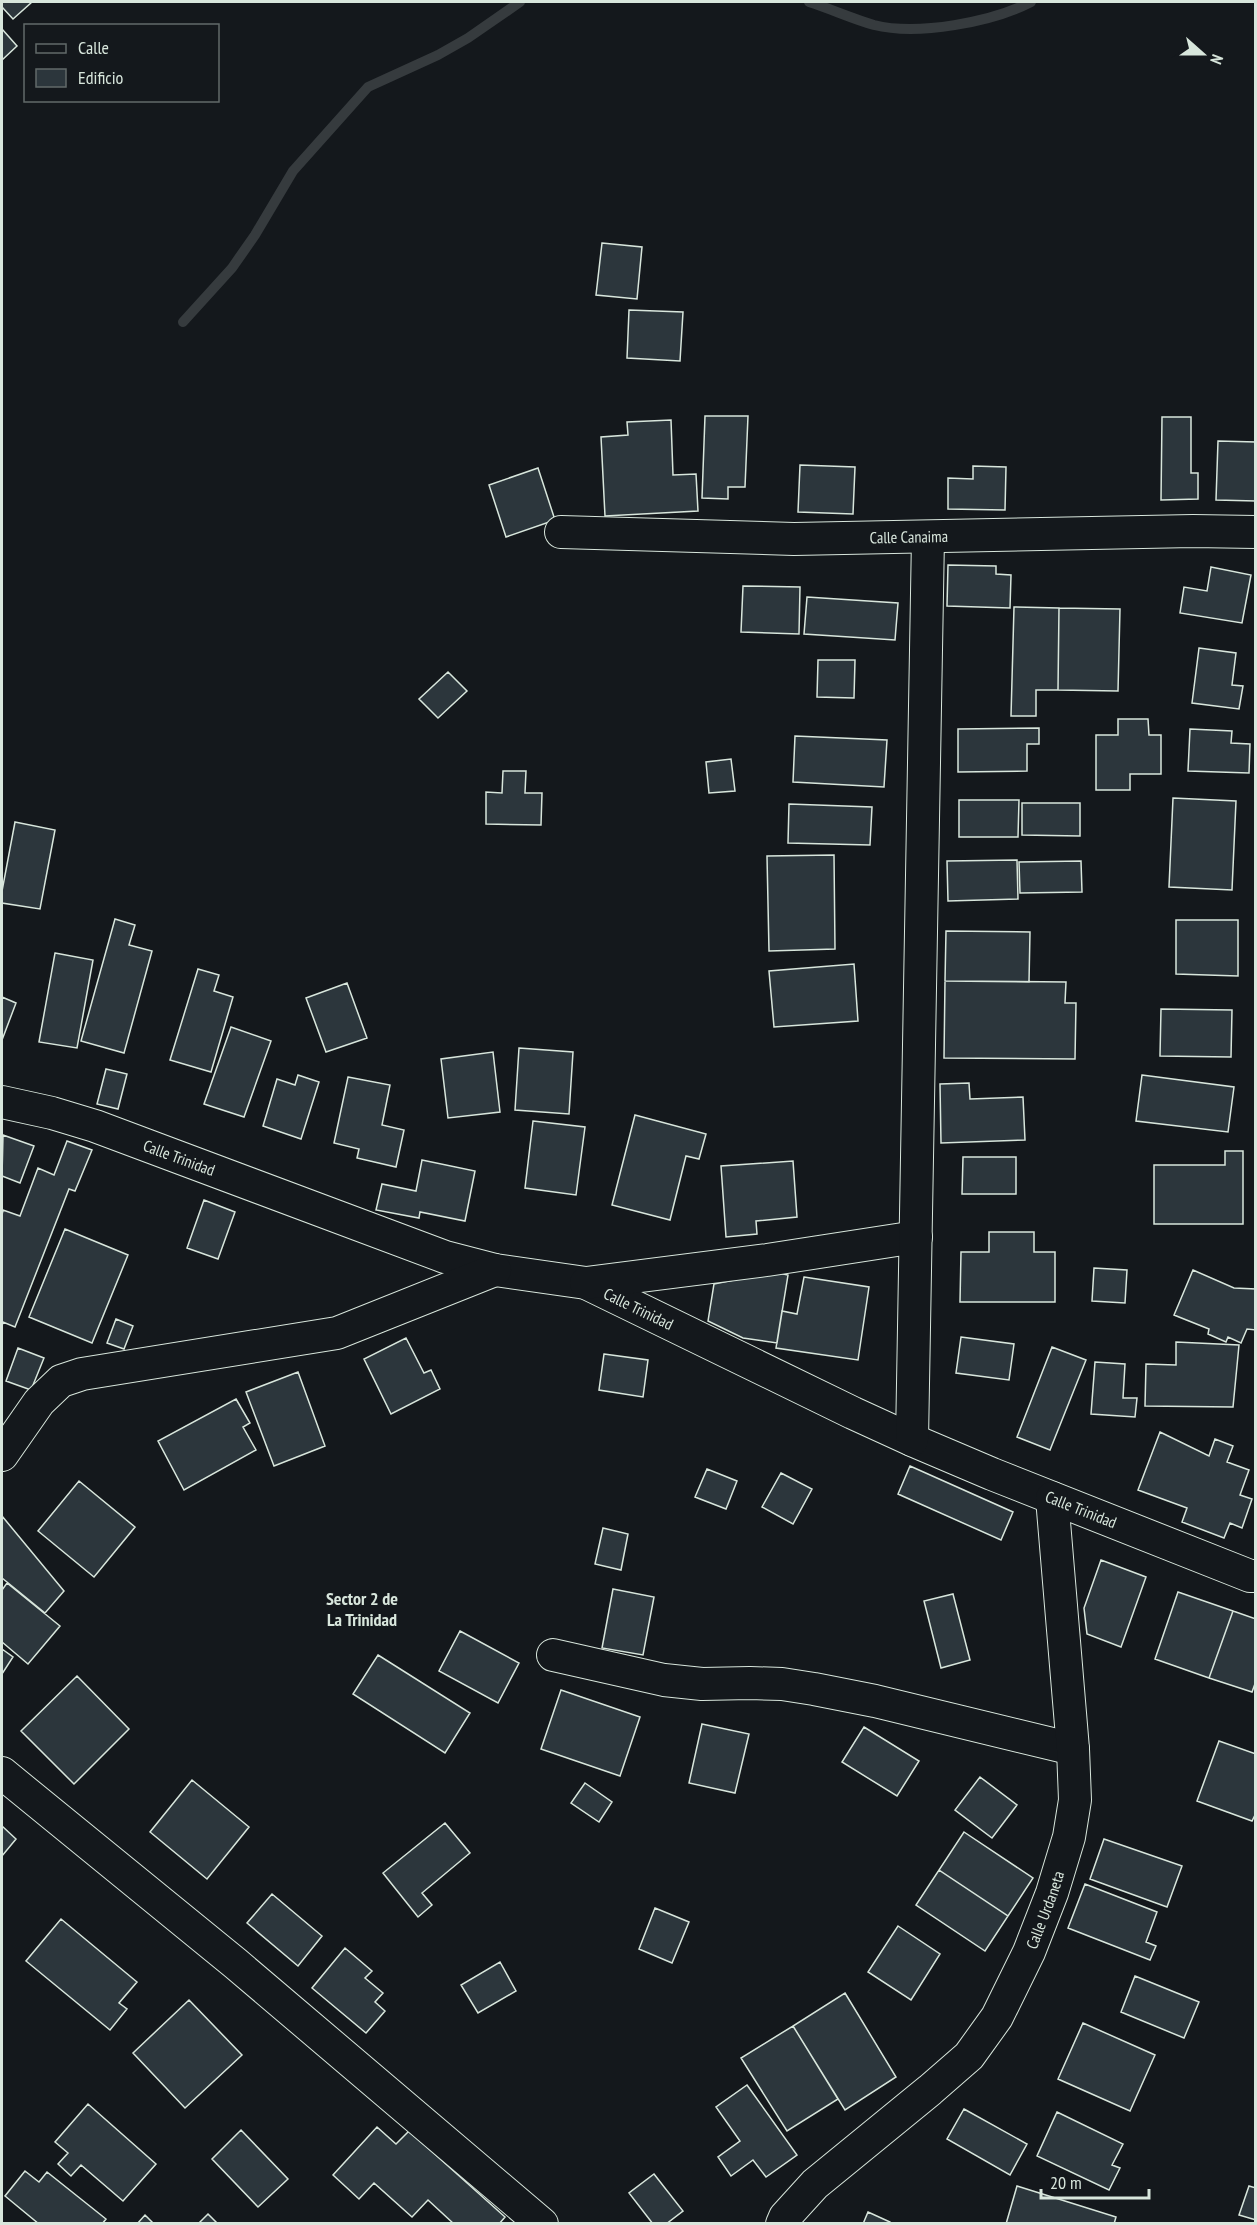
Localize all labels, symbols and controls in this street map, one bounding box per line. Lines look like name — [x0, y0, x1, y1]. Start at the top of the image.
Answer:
legend — [24, 24, 219, 102]
north arrow — [1173, 24, 1233, 84]
text: Calle — [78, 36, 109, 59]
text: N — [1206, 52, 1228, 67]
text: Edificio — [78, 66, 124, 89]
street label: Calle Canaima — [870, 526, 948, 547]
street label: Calle Trinidad — [141, 1135, 218, 1180]
street label: Calle Trinidad — [601, 1283, 677, 1334]
street label: Calle Trinidad — [1043, 1486, 1120, 1532]
district label: Sector 2 de La Trinidad — [326, 1587, 398, 1631]
street label: Calle Urdaneta — [1021, 1869, 1068, 1952]
scale bar — [1041, 2162, 1149, 2200]
text: 20 m — [1050, 2171, 1082, 2194]

